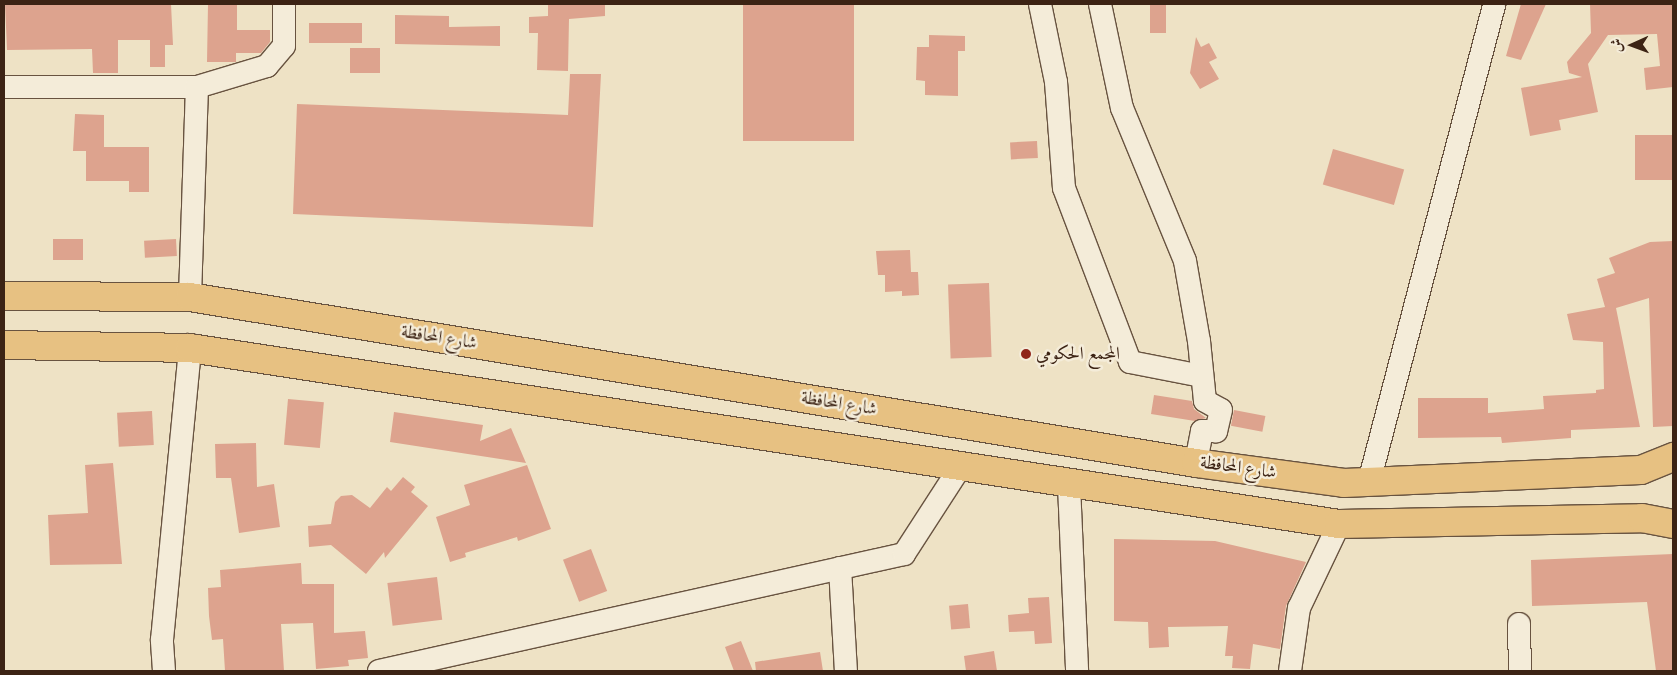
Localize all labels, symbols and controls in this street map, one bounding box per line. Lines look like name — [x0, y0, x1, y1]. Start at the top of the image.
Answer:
north arrow — [1607, 20, 1657, 70]
text: ش — [1608, 38, 1626, 53]
street label: شارع المحافظة — [399, 321, 479, 355]
place label: المجمع الحكومي — [1036, 343, 1120, 365]
marker: المجمع الحكومي — [1020, 348, 1032, 360]
street label: شارع المحافظة — [799, 387, 879, 421]
street label: شارع المحافظة — [1199, 452, 1277, 484]

